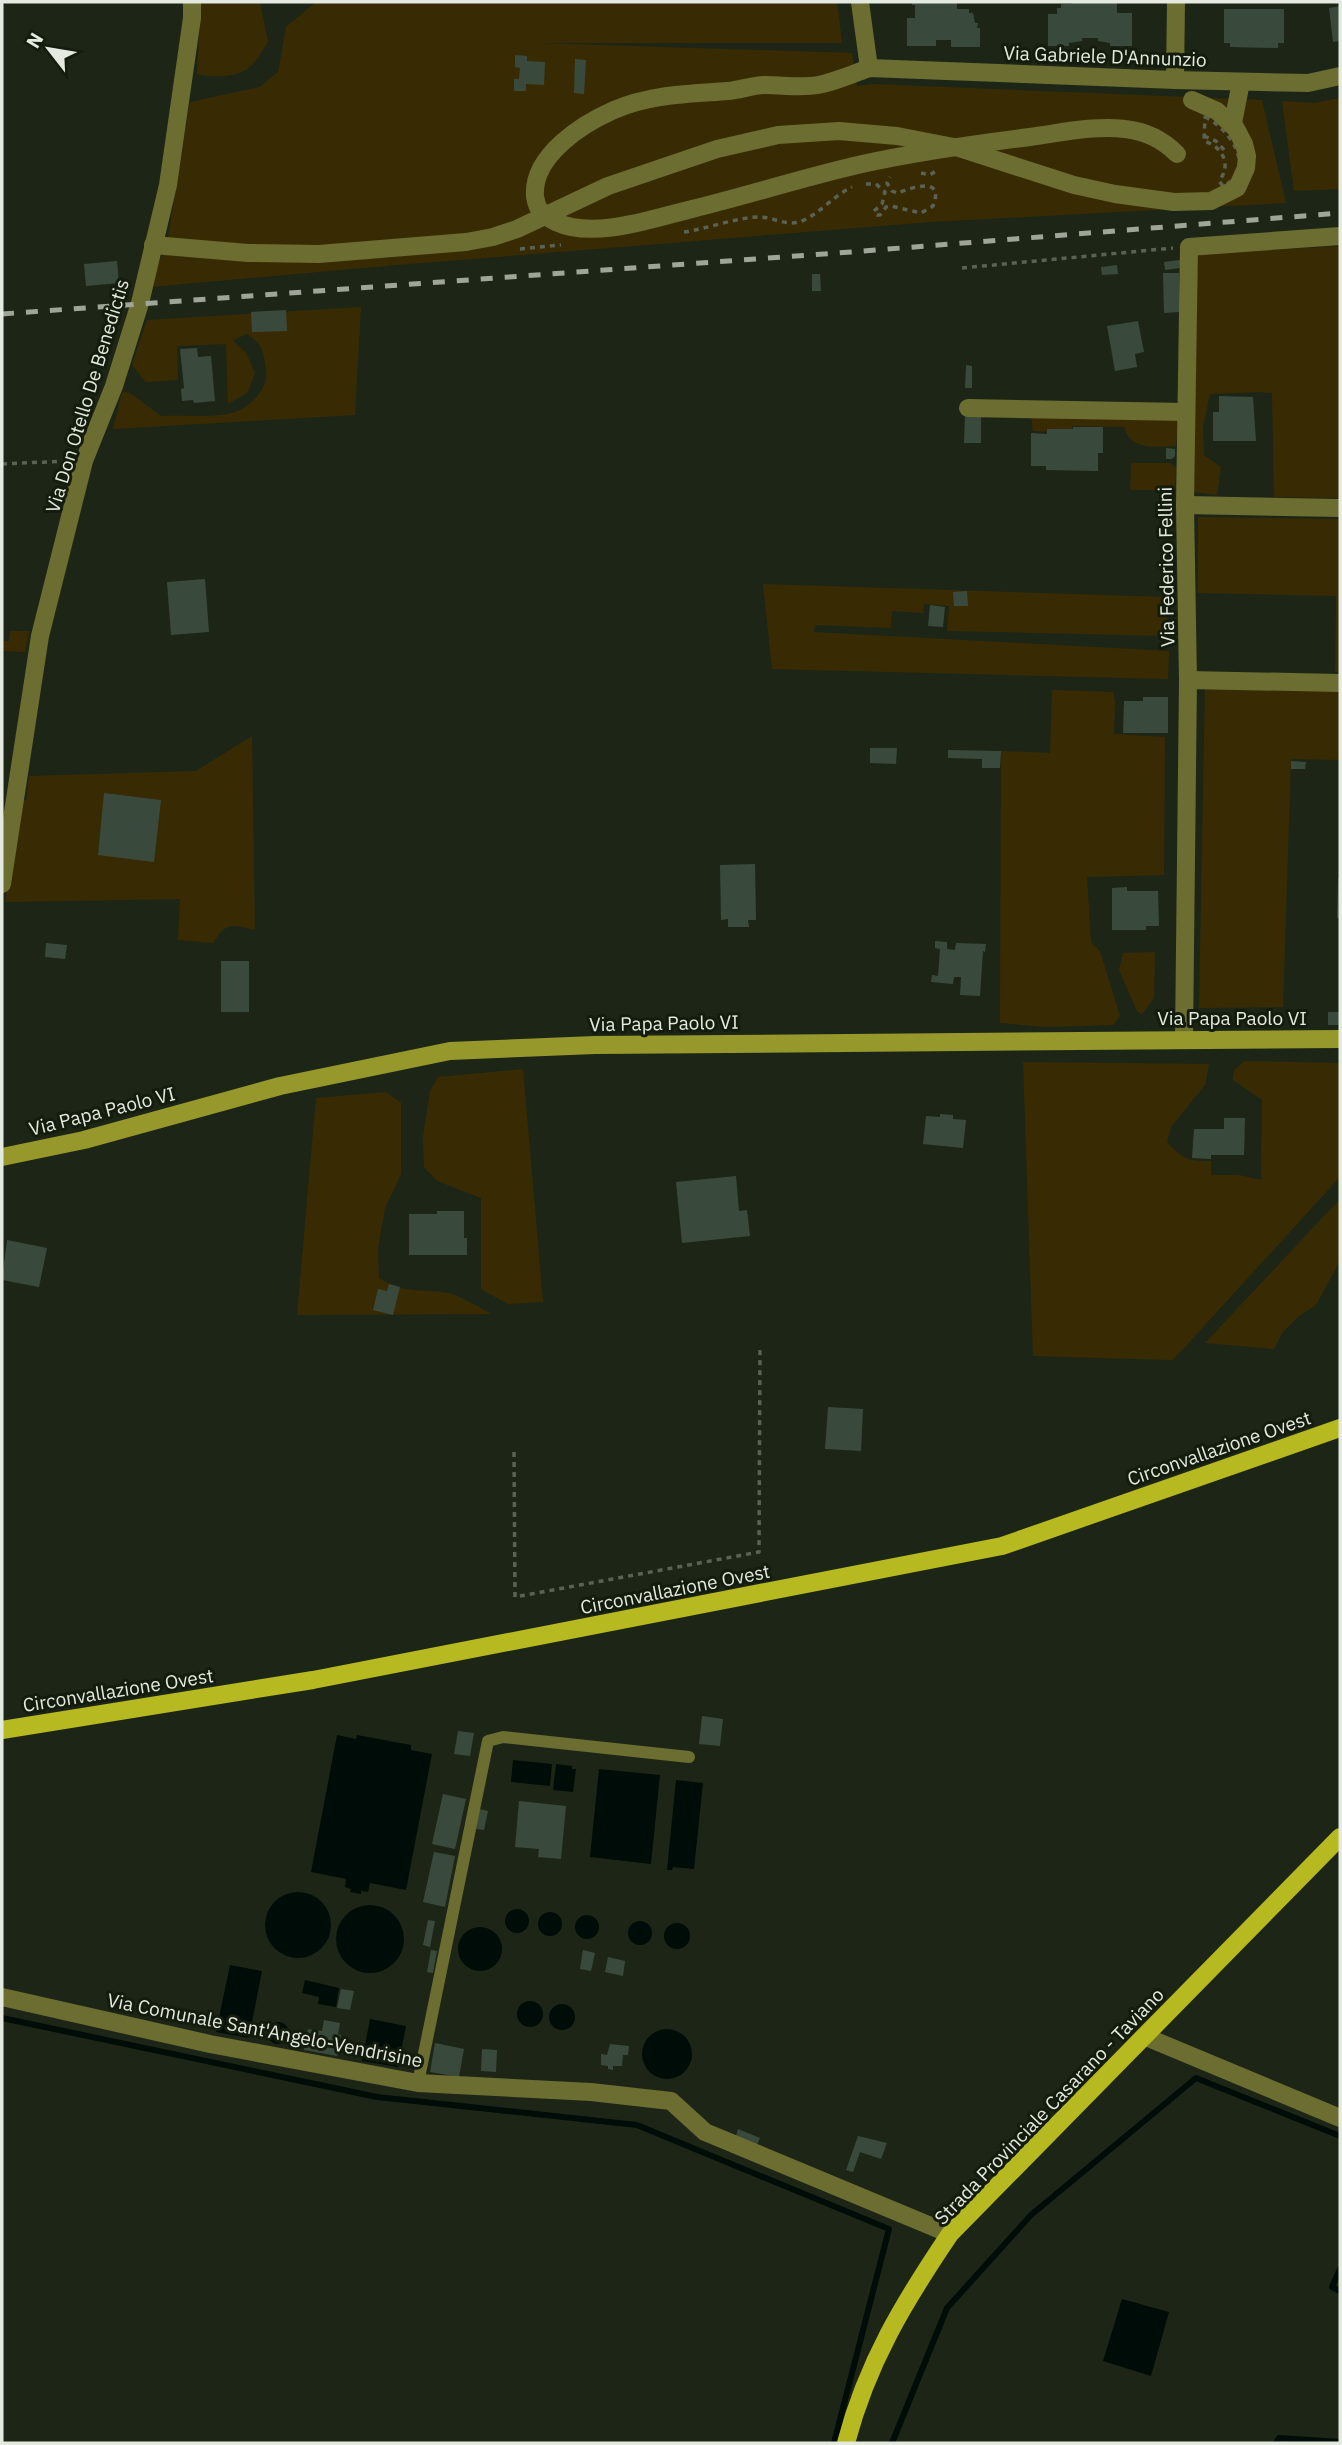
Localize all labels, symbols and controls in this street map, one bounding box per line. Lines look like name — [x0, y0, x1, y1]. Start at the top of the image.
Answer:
north arrow — [14, 14, 84, 84]
text: N — [21, 28, 48, 52]
street label: Via Gabriele D'Annunzio — [1003, 40, 1207, 72]
street label: Via Don Otello De Benedictis — [40, 276, 134, 516]
street label: Via Federico Fellini — [1153, 487, 1179, 647]
street label: Via Papa Paolo VI — [1157, 1006, 1307, 1030]
street label: Via Papa Paolo VI — [589, 1010, 739, 1036]
street label: Via Papa Paolo VI — [26, 1081, 178, 1141]
street label: Circonvallazione Ovest — [1124, 1405, 1314, 1491]
street label: Circonvallazione Ovest — [578, 1559, 772, 1619]
street label: Circonvallazione Ovest — [21, 1663, 215, 1717]
street label: Strada Provinciale Casarano - Taviano — [929, 1983, 1169, 2229]
street label: Via Comunale Sant'Angelo-Vendrisine — [105, 1988, 425, 2072]

